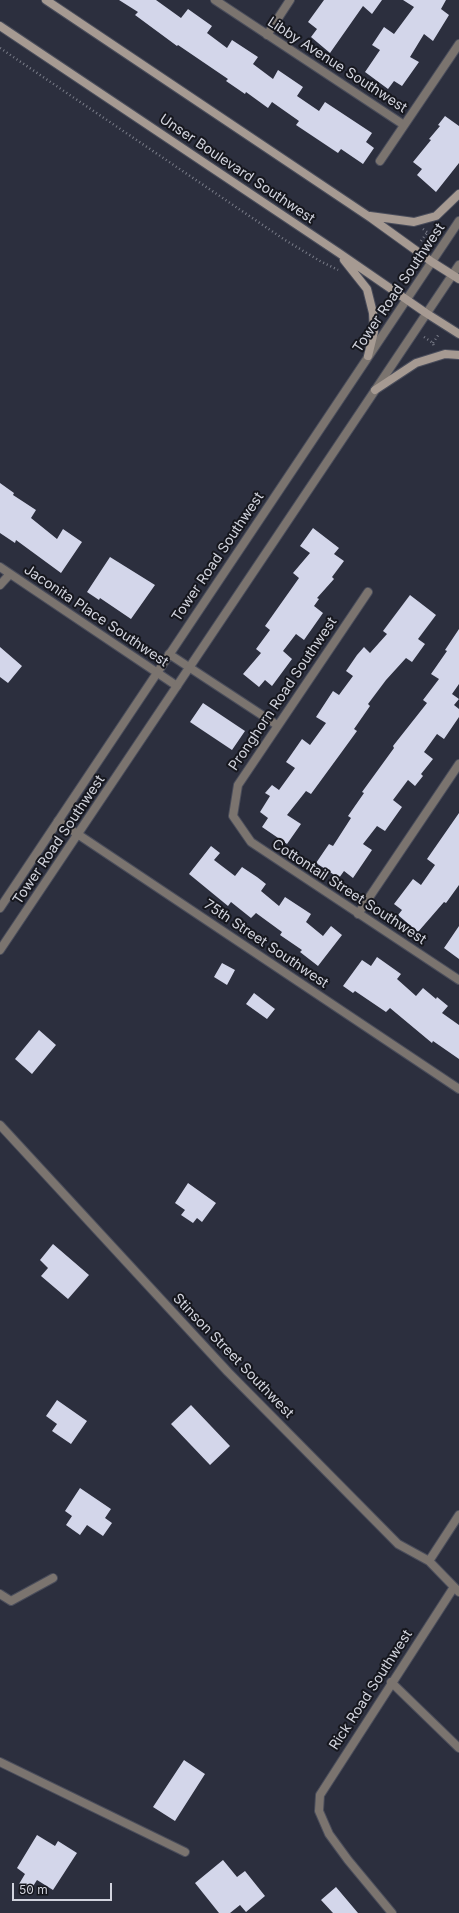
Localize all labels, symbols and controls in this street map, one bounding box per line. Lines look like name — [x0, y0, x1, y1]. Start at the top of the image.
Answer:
street label: Libby Avenue Southwest — [264, 14, 410, 116]
street label: Unser Boulevard Southwest — [156, 111, 318, 227]
street label: Tower Road Southwest — [349, 220, 449, 356]
street label: Tower Road Southwest — [168, 489, 268, 625]
street label: Jaconita Place Southwest — [21, 561, 171, 671]
street label: Pronghorn Road Southwest — [225, 614, 341, 774]
street label: Tower Road Southwest — [9, 772, 109, 908]
street label: Cottontail Street Southwest — [269, 836, 429, 948]
street label: 75th Street Southwest — [201, 896, 331, 992]
street label: Stinson Street Southwest — [169, 1290, 297, 1422]
street label: Rick Road Southwest — [326, 1627, 416, 1753]
scale bar — [14, 1875, 114, 1901]
text: 50 m — [19, 1882, 48, 1897]

